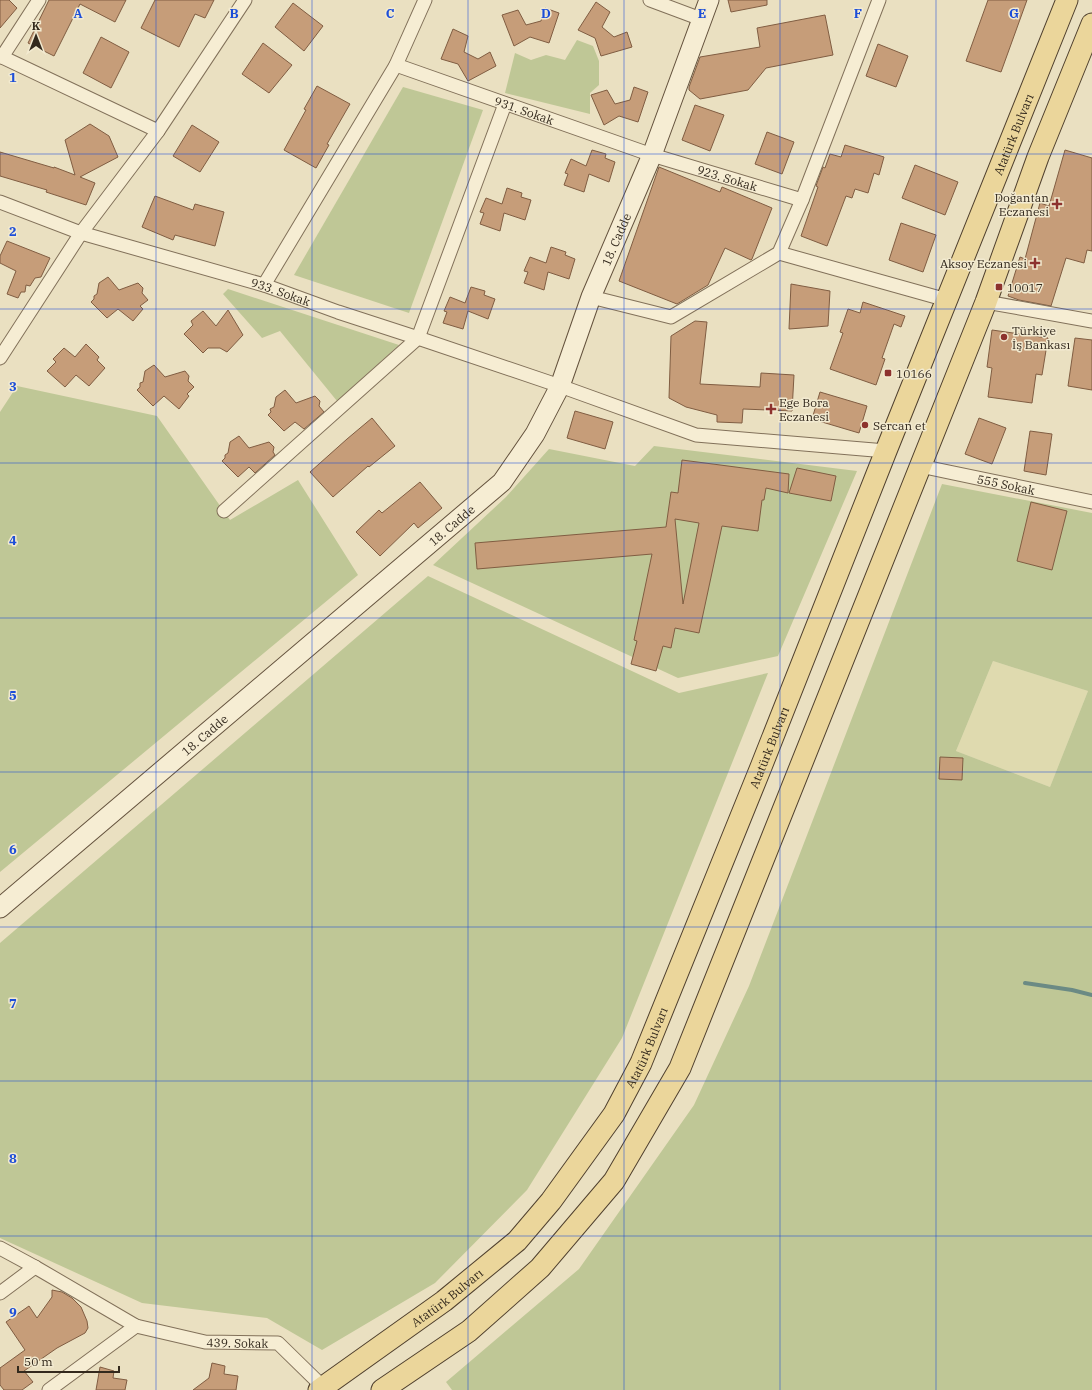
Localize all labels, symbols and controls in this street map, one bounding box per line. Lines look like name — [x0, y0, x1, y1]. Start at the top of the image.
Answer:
text: A — [73, 5, 83, 22]
text: B — [229, 5, 239, 22]
text: C — [386, 5, 395, 22]
text: D — [541, 5, 551, 22]
text: E — [698, 5, 706, 22]
text: F — [854, 5, 862, 22]
text: G — [1009, 5, 1019, 22]
north arrow — [16, 16, 56, 56]
text: K — [32, 19, 41, 33]
text: 1 — [9, 69, 17, 86]
street label: Atatürk Bulvarı — [990, 91, 1036, 177]
street label: 931. Sokak — [493, 93, 556, 127]
street label: 923. Sokak — [695, 161, 759, 194]
place label: Doğantan Eczanesi — [995, 190, 1049, 219]
marker: Doğantan Eczanesi — [1052, 199, 1062, 209]
street label: 18. Cadde — [598, 211, 634, 268]
text: 2 — [9, 223, 17, 240]
place label: Aksoy Eczanesi — [940, 256, 1027, 271]
marker: Aksoy Eczanesi — [1030, 258, 1040, 268]
street label: 933. Sokak — [249, 274, 313, 309]
place label: 10017 — [1007, 280, 1043, 295]
marker: 10017 — [994, 282, 1004, 292]
place label: Türkiye İş Bankası — [1012, 323, 1070, 352]
marker: Türkiye İş Bankası — [999, 332, 1009, 342]
place label: 10166 — [896, 366, 932, 381]
marker: 10166 — [883, 368, 893, 378]
text: 3 — [9, 378, 17, 395]
place label: Ege Bora Eczanesi — [779, 395, 829, 424]
marker: Ege Bora Eczanesi — [766, 404, 776, 414]
place label: Sercan et — [873, 418, 926, 433]
marker: Sercan et — [860, 420, 870, 430]
street label: 555 Sokak — [976, 471, 1036, 497]
street label: 18. Cadde — [425, 501, 477, 549]
text: 4 — [9, 532, 17, 549]
text: 5 — [9, 687, 17, 704]
street label: Atatürk Bulvarı — [746, 704, 792, 790]
street label: 18. Cadde — [178, 711, 230, 758]
text: 6 — [9, 841, 17, 858]
text: 7 — [9, 995, 17, 1012]
street label: Atatürk Bulvarı — [622, 1005, 670, 1090]
text: 8 — [9, 1150, 17, 1167]
street label: Atatürk Bulvarı — [408, 1265, 486, 1330]
text: 9 — [9, 1304, 17, 1321]
street label: 439. Sokak — [206, 1335, 269, 1350]
scale bar — [18, 1348, 119, 1374]
text: 50 m — [24, 1354, 53, 1369]

